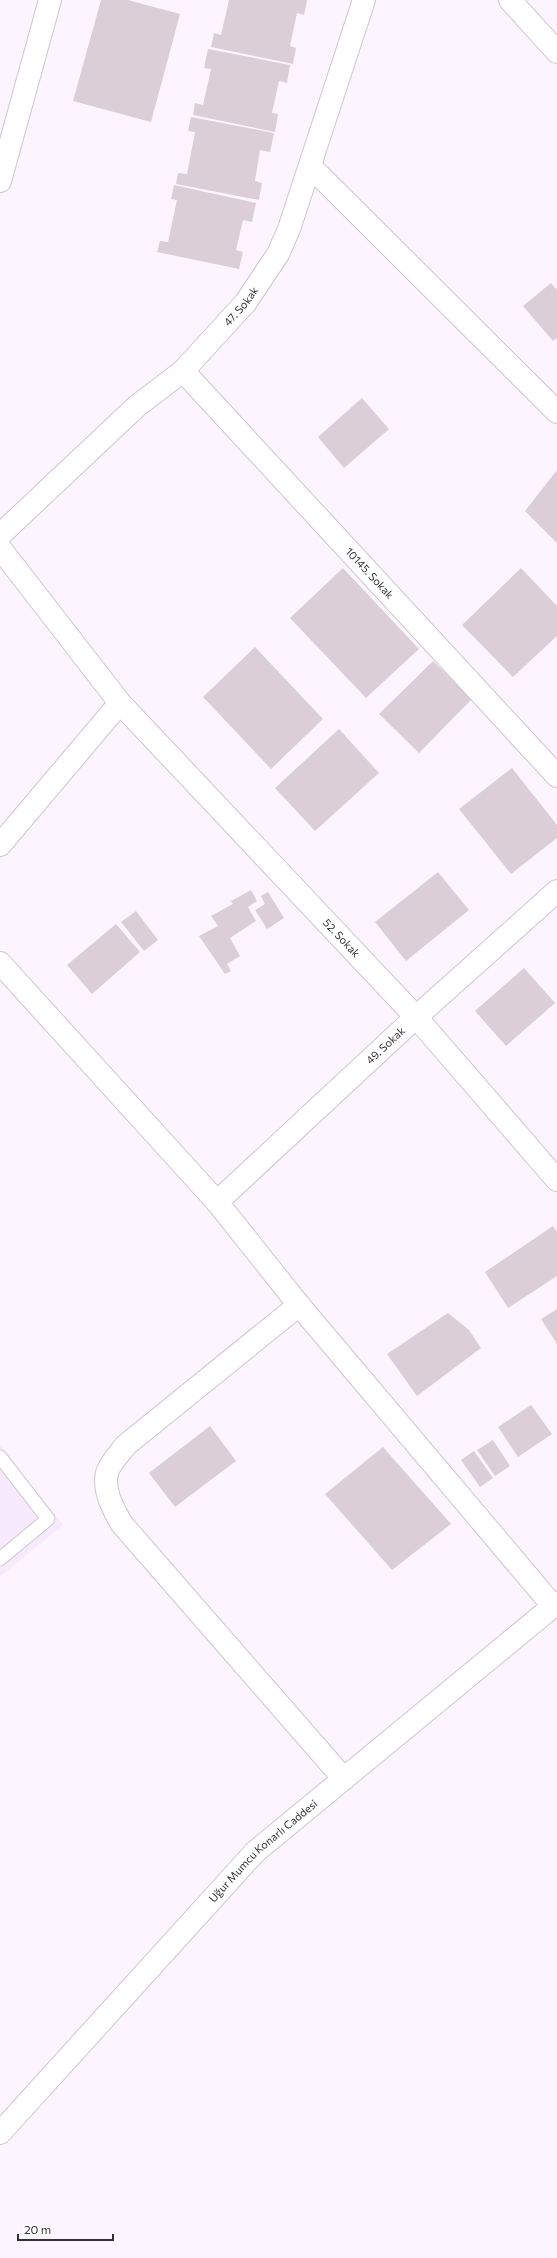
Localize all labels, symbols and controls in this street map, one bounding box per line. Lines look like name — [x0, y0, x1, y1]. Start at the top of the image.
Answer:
street label: 47. Sokak — [221, 284, 260, 328]
street label: 10145. Sokak — [343, 544, 397, 601]
street label: 52. Sokak — [321, 916, 363, 960]
street label: 49. Sokak — [363, 1024, 407, 1066]
street label: Uğur Mumcu Konarlı Caddesi — [206, 1796, 320, 1905]
scale bar — [18, 2216, 113, 2242]
text: 20 m — [24, 2222, 51, 2236]

